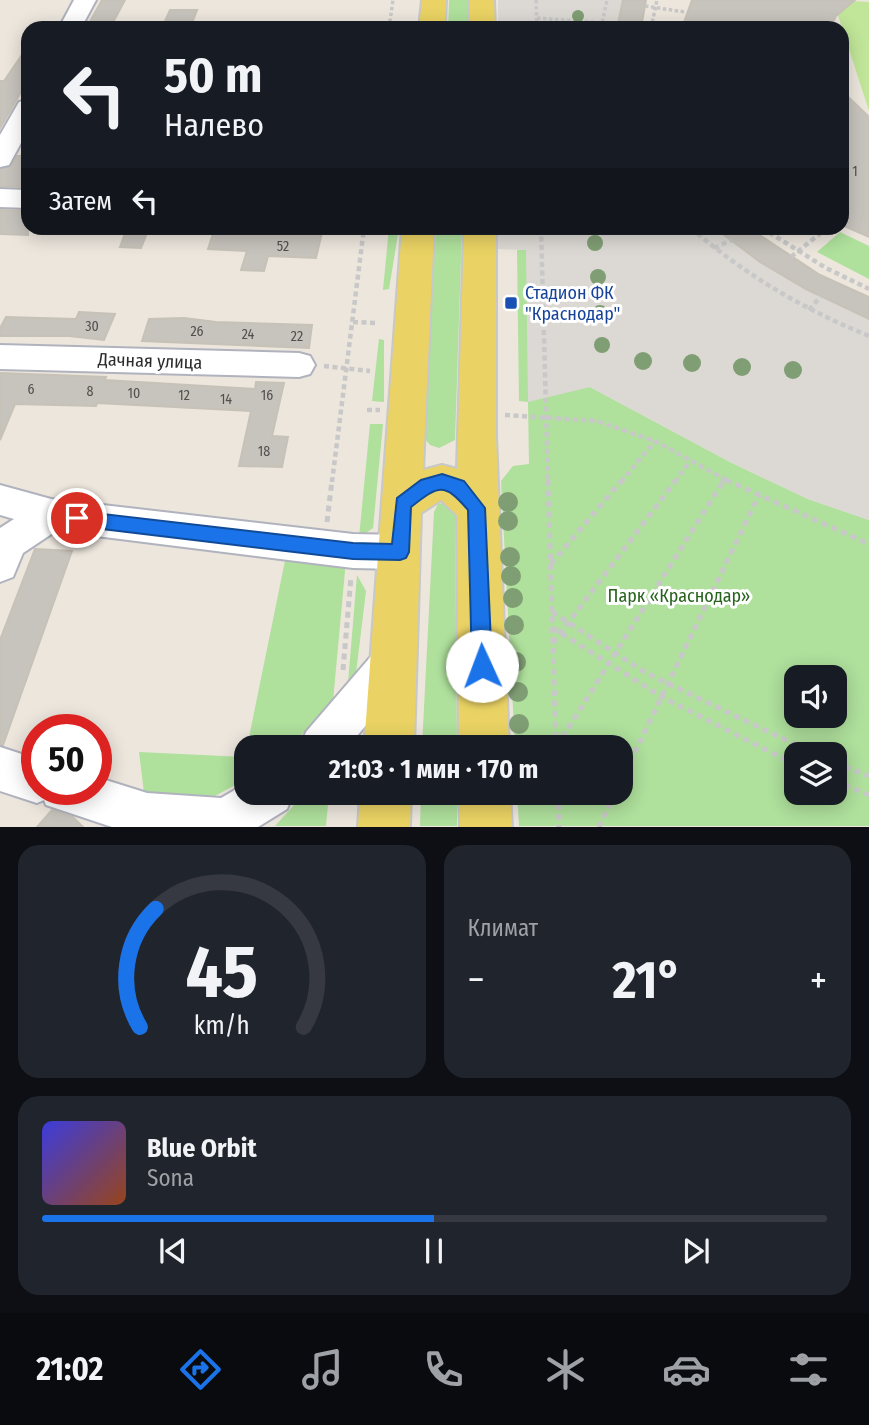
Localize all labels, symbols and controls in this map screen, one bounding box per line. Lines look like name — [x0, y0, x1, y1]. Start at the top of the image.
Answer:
text: 50 m — [164, 46, 262, 105]
icon: left — [49, 49, 140, 140]
text: Налево — [164, 106, 264, 144]
house number: 1 — [852, 163, 858, 180]
icon: left — [126, 182, 164, 220]
text: Затем — [49, 186, 112, 217]
house number: 52 — [277, 238, 289, 255]
place label: Стадион ФК "Краснодар" — [525, 282, 620, 325]
marker: Стадион ФК "Краснодар" — [503, 295, 519, 311]
house number: 30 — [85, 318, 99, 335]
house number: 26 — [190, 323, 204, 340]
house number: 24 — [242, 326, 255, 343]
house number: 22 — [291, 328, 303, 345]
street label: Дачная улица — [96, 348, 203, 374]
house number: 6 — [28, 381, 35, 398]
house number: 8 — [87, 383, 94, 400]
house number: 10 — [128, 385, 140, 402]
house number: 12 — [178, 387, 190, 404]
house number: 16 — [261, 387, 273, 404]
house number: 14 — [220, 391, 232, 408]
house number: 18 — [258, 443, 270, 460]
pin — [47, 488, 107, 548]
icon: arrive — [58, 499, 96, 537]
park label: Парк «Краснодар» — [608, 585, 750, 607]
position arrow — [445, 629, 519, 703]
map controls — [784, 665, 847, 805]
button: sound — [784, 665, 847, 728]
speed limit sign: 50 — [21, 714, 112, 805]
button: layers — [784, 742, 847, 805]
text: 21:03 · 1 мин · 170 m — [329, 754, 538, 785]
text: Климат — [468, 914, 538, 942]
text: 45 — [186, 930, 258, 1017]
text: 21° — [612, 949, 682, 1012]
text: − — [468, 957, 485, 1003]
text: + — [810, 957, 827, 1003]
text: km/h — [194, 1011, 250, 1041]
text: Blue Orbit — [147, 1133, 257, 1164]
text: Sona — [147, 1164, 194, 1192]
icon: previous — [154, 1232, 192, 1270]
icon: pause — [415, 1232, 453, 1270]
icon: next — [677, 1232, 715, 1270]
icon: directions — [176, 1345, 225, 1394]
icon: music — [298, 1345, 347, 1394]
icon: phone — [419, 1345, 468, 1394]
icon: climate — [541, 1345, 590, 1394]
icon: car — [662, 1345, 711, 1394]
icon: filters — [784, 1345, 833, 1394]
text: 21:02 — [36, 1350, 103, 1388]

